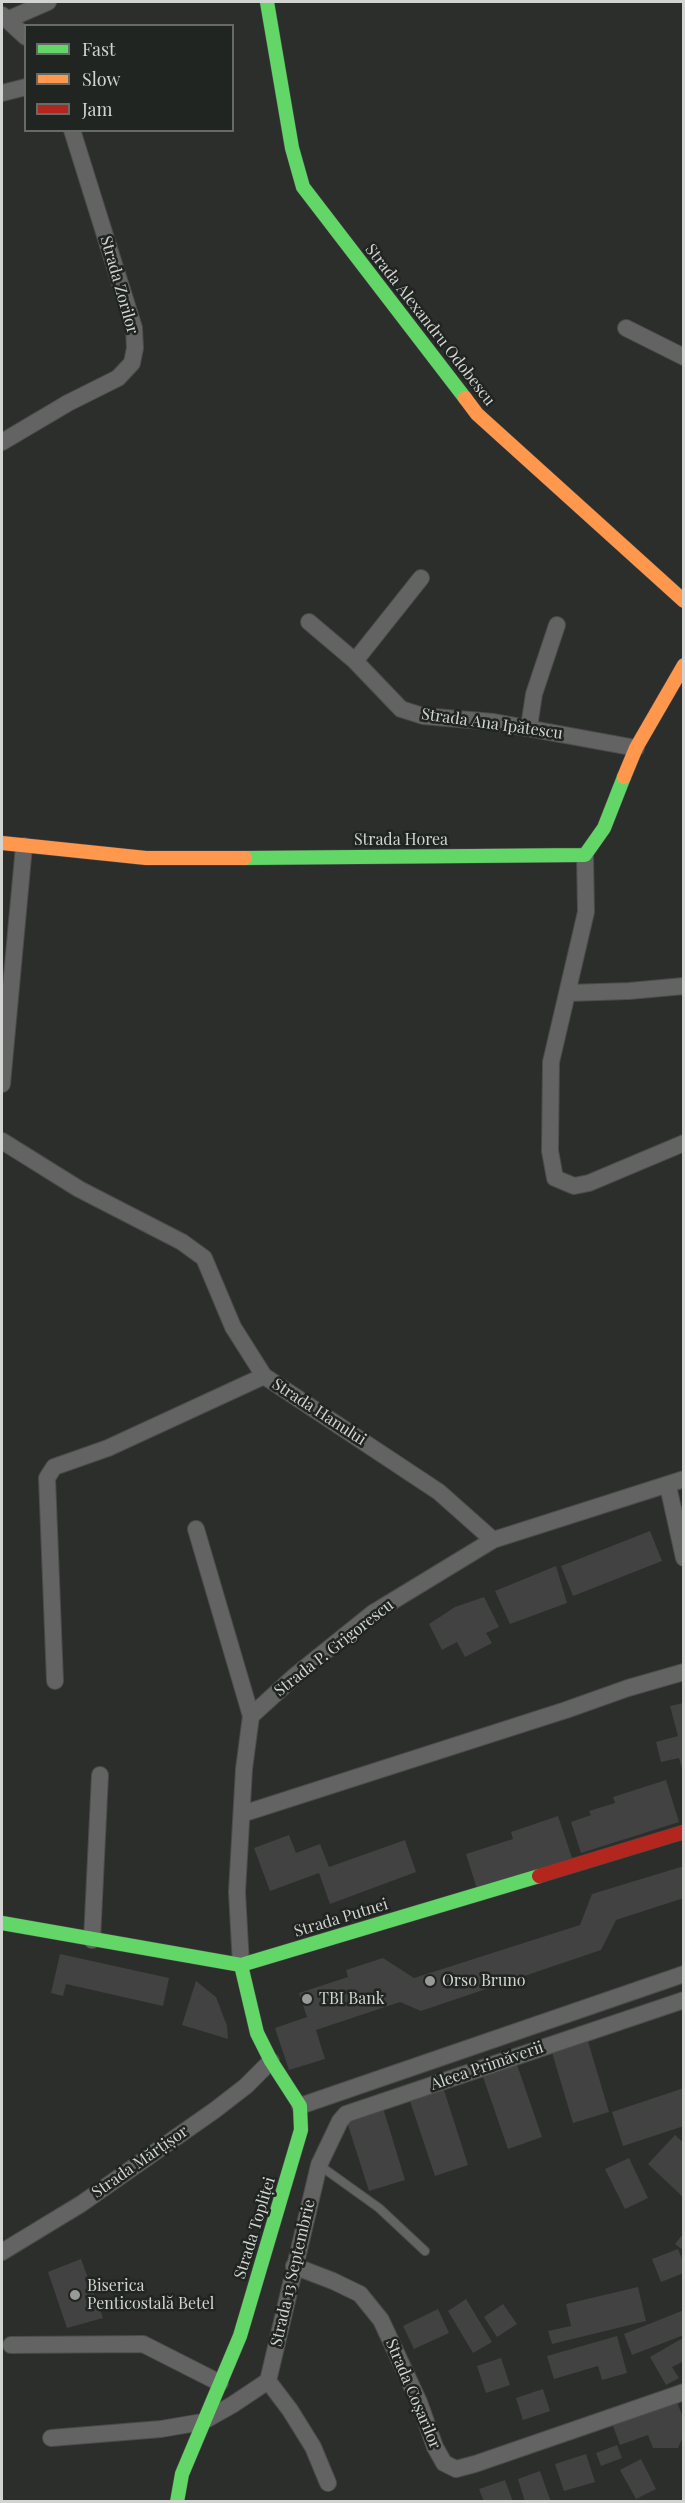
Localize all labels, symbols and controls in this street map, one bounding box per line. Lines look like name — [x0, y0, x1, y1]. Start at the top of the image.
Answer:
legend — [24, 24, 234, 132]
text: Fast — [82, 37, 115, 61]
text: Slow — [82, 67, 120, 91]
text: Jam — [82, 97, 112, 121]
street label: Strada Zorilor — [96, 234, 142, 336]
street label: Strada Alexandru Odobescu — [361, 240, 499, 410]
street label: Strada Ana Ipătescu — [420, 705, 564, 743]
street label: Strada Horea — [354, 830, 448, 850]
street label: Strada Hanului — [268, 1375, 370, 1449]
street label: Strada P. Grigorescu — [271, 1595, 397, 1701]
street label: Strada Putnei — [292, 1895, 390, 1941]
place label: Orso Bruno — [442, 1971, 526, 1991]
marker: Orso Bruno — [423, 1974, 437, 1988]
place label: TBI Bank — [319, 1989, 384, 2009]
marker: TBI Bank — [300, 1992, 314, 2006]
street label: Aleea Primăverii — [428, 2038, 546, 2094]
street label: Strada Mărțișor — [88, 2122, 192, 2202]
street label: Strada Topliței — [230, 2175, 280, 2281]
street label: Strada 13 Septembrie — [267, 2198, 319, 2348]
place label: Biserica Penticostală Betel — [87, 2276, 214, 2314]
marker: Biserica Penticostală Betel — [68, 2288, 82, 2302]
street label: Strada Coșarilor — [381, 2336, 445, 2452]

